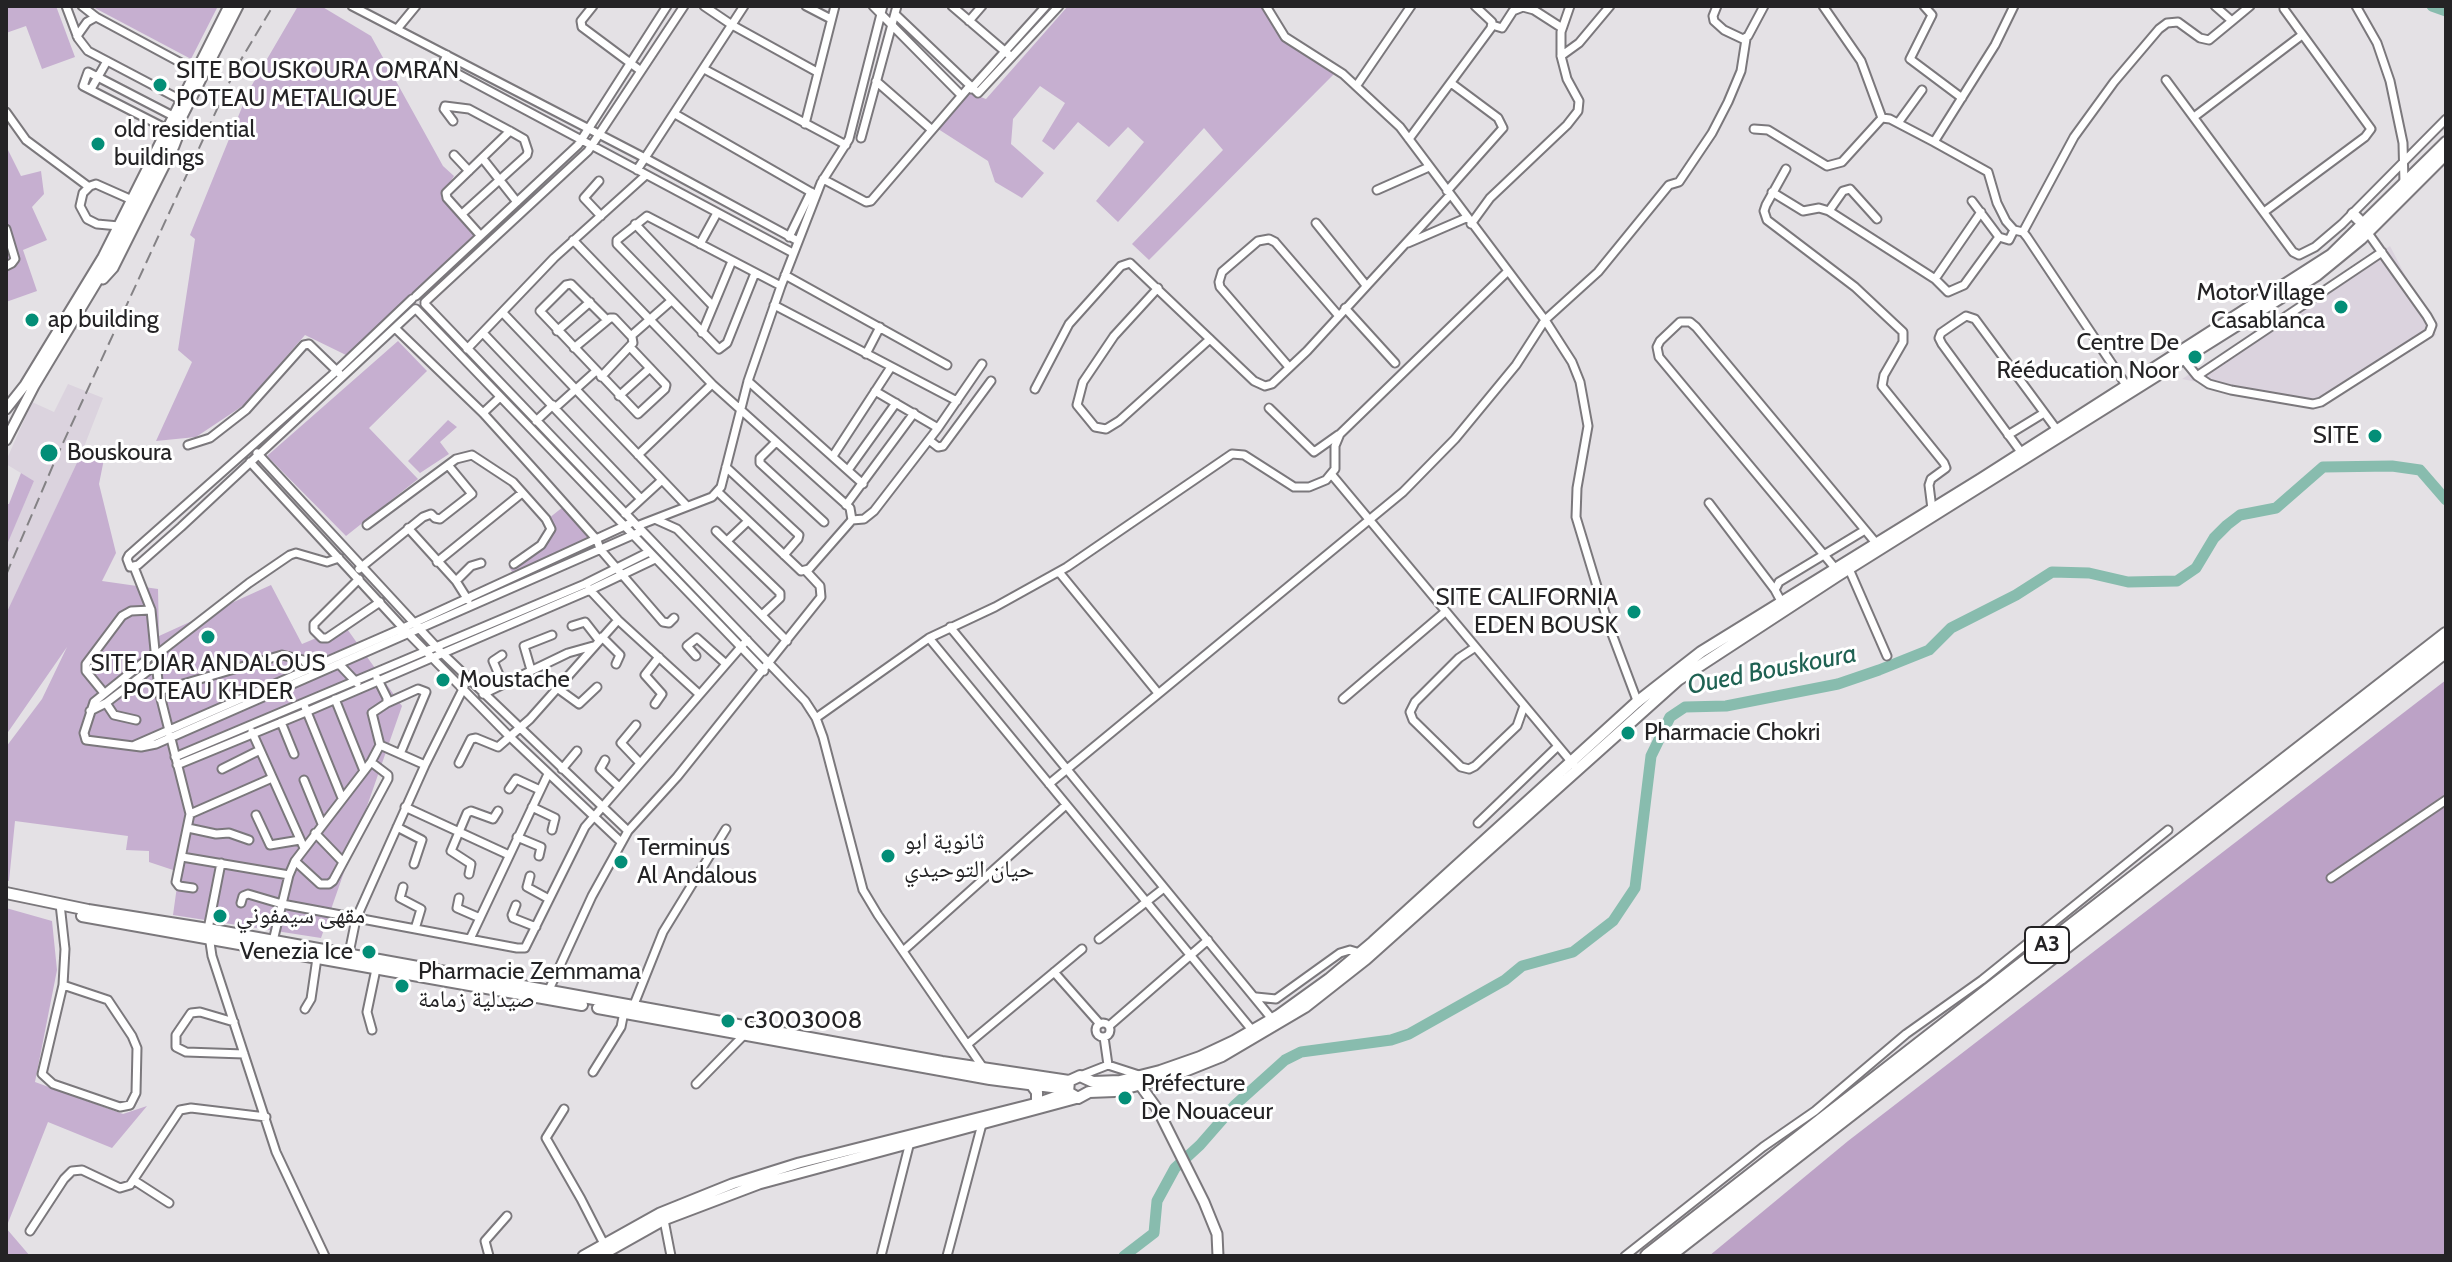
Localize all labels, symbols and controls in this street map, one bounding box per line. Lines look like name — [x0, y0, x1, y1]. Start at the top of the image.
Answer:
place label: SITE BOUSKOURA OMRAN POTEAU METALIQUE — [176, 57, 459, 113]
marker: SITE BOUSKOURA OMRAN POTEAU METALIQUE — [151, 76, 169, 94]
place label: old residential buildings — [114, 116, 255, 172]
marker: old residential buildings — [89, 135, 107, 153]
place label: MotorVillage Casablanca — [2196, 279, 2325, 335]
marker: MotorVillage Casablanca — [2332, 298, 2350, 316]
place label: ap building — [48, 306, 159, 334]
marker: ap building — [23, 311, 41, 329]
place label: Centre De Rééducation Noor — [1997, 329, 2179, 385]
marker: Centre De Rééducation Noor — [2186, 348, 2204, 366]
place label: SITE — [2313, 422, 2359, 450]
marker: SITE — [2366, 427, 2384, 445]
place label: Bouskoura — [67, 439, 172, 467]
marker: Bouskoura — [38, 442, 60, 464]
place label: SITE CALIFORNIA EDEN BOUSK — [1436, 584, 1618, 640]
marker: SITE CALIFORNIA EDEN BOUSK — [1625, 603, 1643, 621]
marker: SITE DIAR ANDALOUS POTEAU KHDER — [199, 628, 217, 646]
water label: Oued Bouskoura — [1685, 638, 1859, 702]
place label: SITE DIAR ANDALOUS POTEAU KHDER — [91, 650, 325, 706]
place label: Moustache — [459, 666, 570, 694]
marker: Moustache — [434, 671, 452, 689]
place label: Pharmacie Chokri — [1644, 719, 1820, 747]
marker: Pharmacie Chokri — [1619, 724, 1637, 742]
place label: ثانوية ابو حيان التوحيدي — [904, 828, 1034, 884]
place label: Terminus Al Andalous — [637, 834, 757, 890]
marker: ثانوية ابو حيان التوحيدي — [879, 847, 897, 865]
marker: Terminus Al Andalous — [612, 853, 630, 871]
place label: مقهى سيمفوني — [236, 902, 365, 930]
marker: مقهى سيمفوني — [211, 907, 229, 925]
road number: A3 — [2025, 927, 2069, 963]
place label: Venezia Ice — [240, 938, 353, 966]
marker: Venezia Ice — [360, 943, 378, 961]
place label: Pharmacie Zemmama صيدلية زمامة — [418, 958, 641, 1014]
marker: Pharmacie Zemmama صيدلية زمامة — [393, 977, 411, 995]
place label: c3003008 — [744, 1007, 862, 1035]
marker: c3003008 — [719, 1012, 737, 1030]
place label: Préfecture De Nouaceur — [1141, 1070, 1273, 1126]
marker: Préfecture De Nouaceur — [1116, 1089, 1134, 1107]

